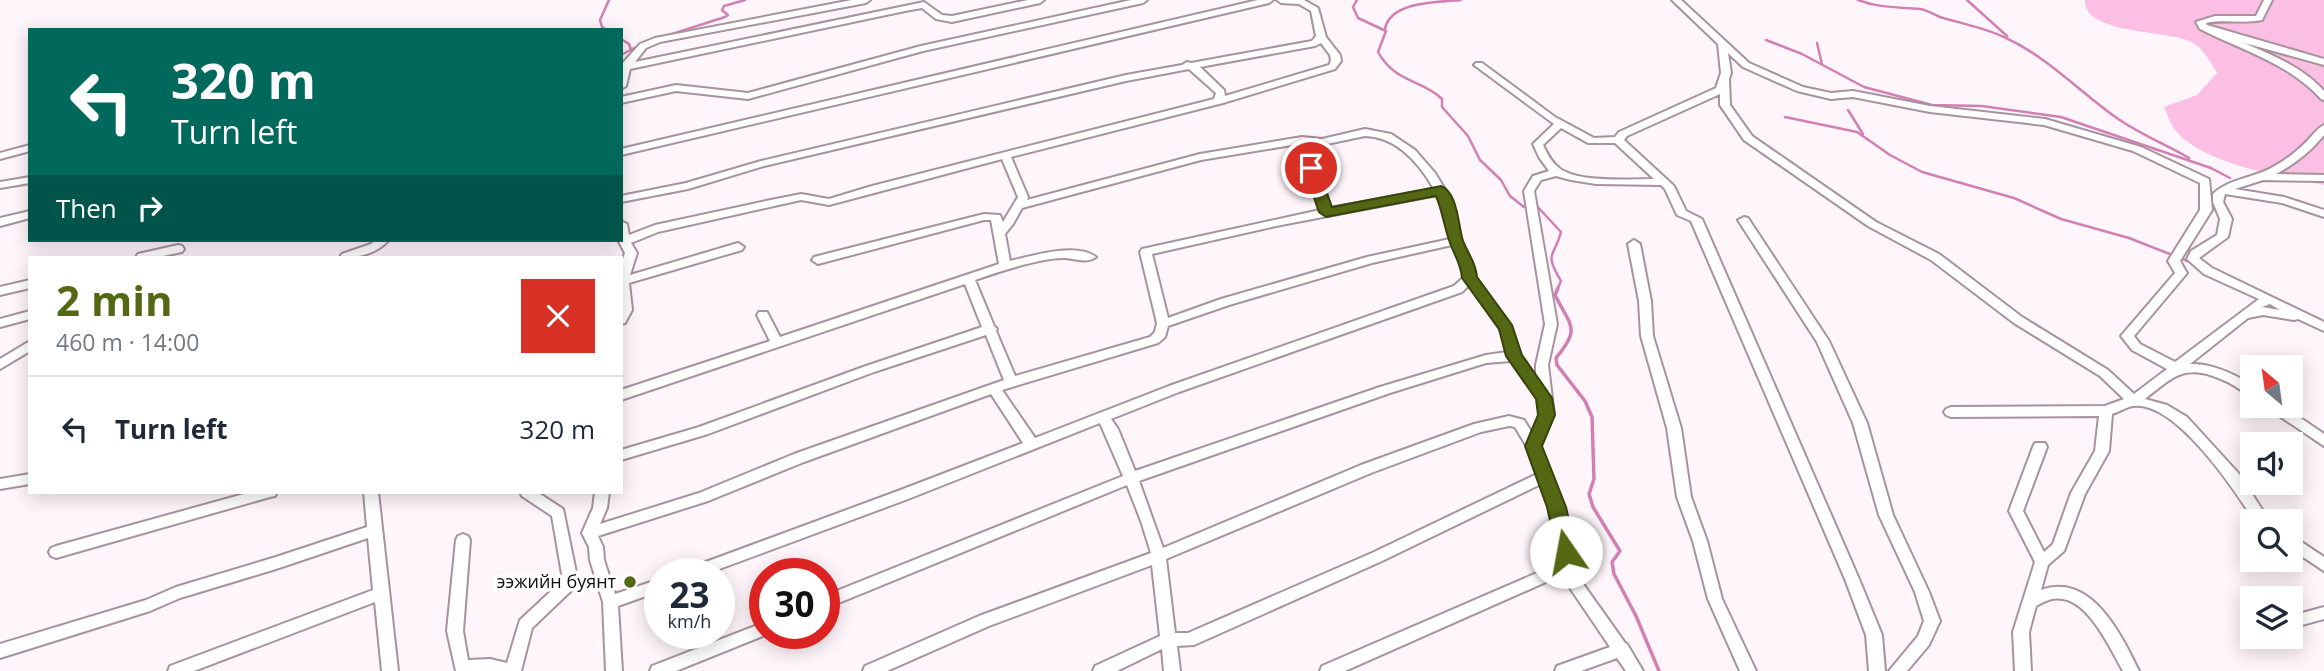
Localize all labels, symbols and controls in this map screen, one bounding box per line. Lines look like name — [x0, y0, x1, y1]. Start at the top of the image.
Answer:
text: 320 m — [171, 47, 316, 113]
icon: left — [56, 56, 147, 147]
text: Turn left — [171, 110, 297, 153]
pin — [1281, 138, 1341, 198]
icon: arrive — [1292, 149, 1330, 187]
icon: right — [131, 189, 169, 227]
text: Then — [56, 190, 117, 226]
text: 2 min — [56, 271, 173, 328]
button: close — [521, 279, 595, 353]
text: 460 m · 14:00 — [56, 326, 199, 358]
north arrow — [2240, 355, 2303, 418]
map controls — [2240, 355, 2303, 649]
icon: left — [56, 410, 94, 448]
text: Turn left — [115, 411, 227, 447]
text: 320 m — [520, 411, 595, 447]
button: sound — [2240, 432, 2303, 495]
button: search — [2240, 509, 2303, 572]
position arrow — [1529, 515, 1603, 589]
speed limit sign: 30 — [749, 558, 840, 649]
place label: ээжийн буянт — [496, 569, 617, 593]
text: 23 — [669, 571, 710, 618]
marker: ээжийн буянт — [622, 574, 638, 590]
button: layers — [2240, 586, 2303, 649]
text: km/h — [668, 609, 711, 633]

